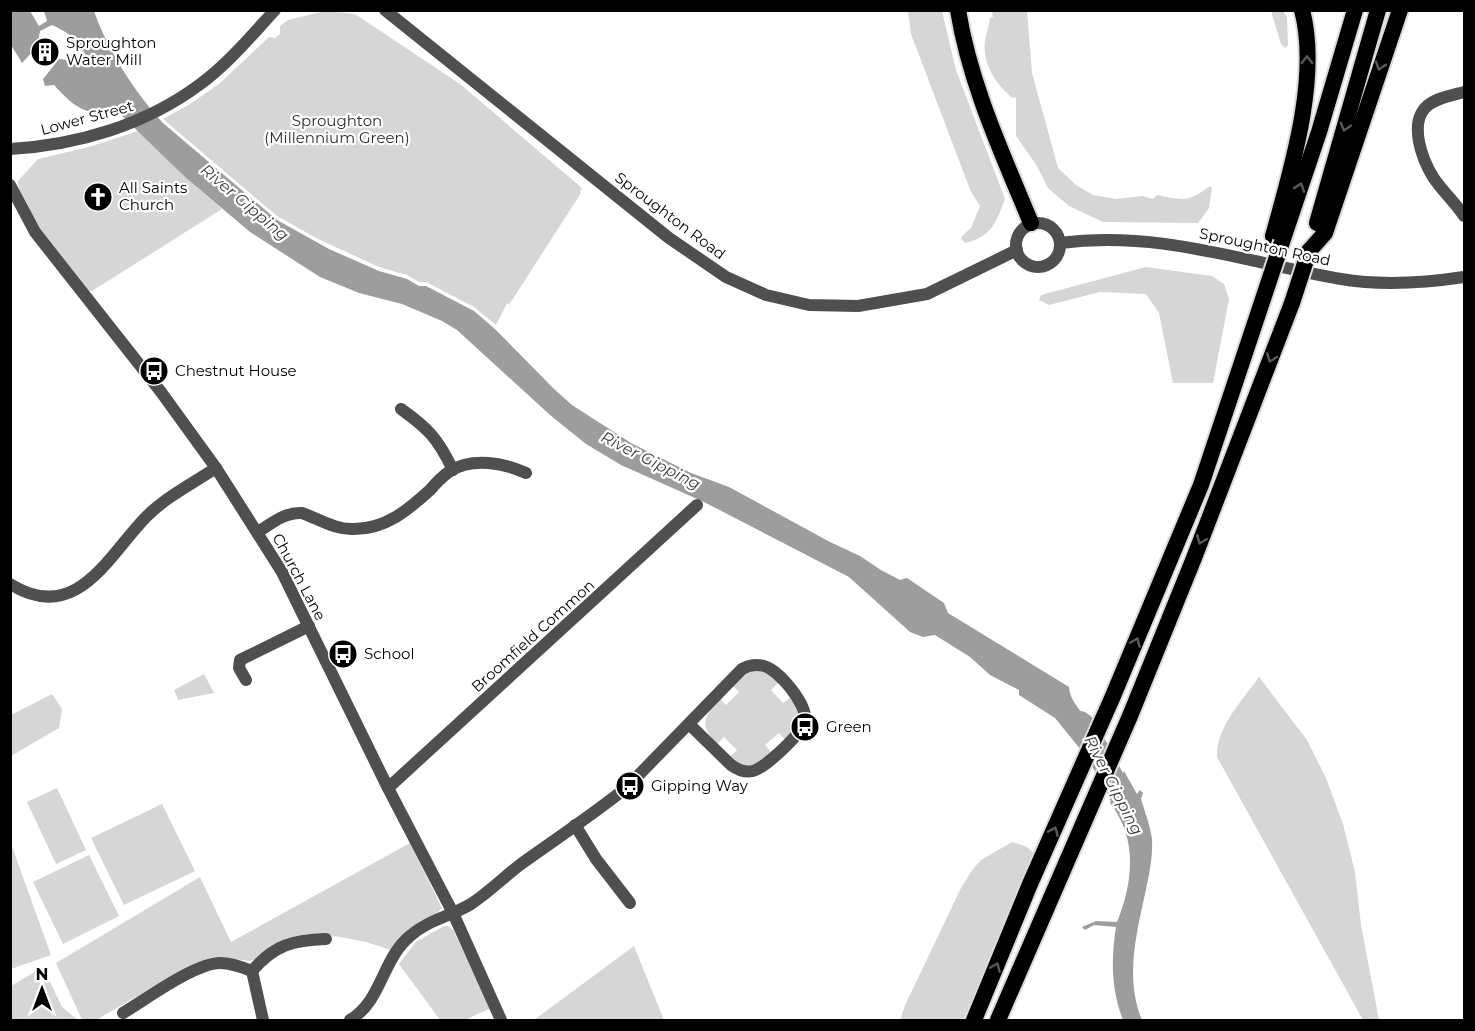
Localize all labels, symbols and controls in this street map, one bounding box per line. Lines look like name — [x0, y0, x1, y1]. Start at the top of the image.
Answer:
place label: Sproughton Water Mill — [66, 33, 156, 69]
building icon: Sproughton Water Mill — [29, 36, 61, 68]
one-way arrow — [1301, 55, 1313, 64]
one-way arrow — [1375, 60, 1388, 70]
street label: Lower Street — [38, 96, 135, 139]
park label: Sproughton (Millennium Green) — [264, 111, 410, 147]
one-way arrow — [1340, 121, 1352, 132]
water label: River Gipping — [197, 160, 293, 245]
street label: Sproughton Road — [611, 168, 729, 263]
place label: All Saints Church — [119, 178, 187, 214]
church icon: All Saints Church — [82, 181, 114, 213]
one-way arrow — [1293, 182, 1306, 193]
street label: Sproughton Road — [1198, 223, 1332, 270]
one-way arrow — [1266, 352, 1278, 363]
bus stop icon: Chestnut House — [138, 355, 170, 387]
place label: Chestnut House — [175, 361, 297, 380]
water label: River Gipping — [598, 427, 704, 494]
street label: Church Lane — [269, 530, 330, 624]
one-way arrow — [1196, 534, 1208, 545]
street label: Broomfield Common — [467, 575, 598, 696]
bus stop icon: School — [327, 638, 359, 670]
one-way arrow — [1129, 638, 1141, 649]
place label: School — [364, 644, 415, 663]
bus stop icon: Green — [789, 711, 821, 743]
place label: Green — [826, 717, 872, 736]
water label: River Gipping — [1080, 732, 1147, 838]
bus stop icon: Gipping Way — [614, 770, 646, 802]
place label: Gipping Way — [651, 776, 749, 795]
one-way arrow — [1047, 826, 1059, 837]
north arrow — [12, 959, 72, 1019]
one-way arrow — [989, 962, 1001, 973]
text: N — [36, 965, 48, 984]

